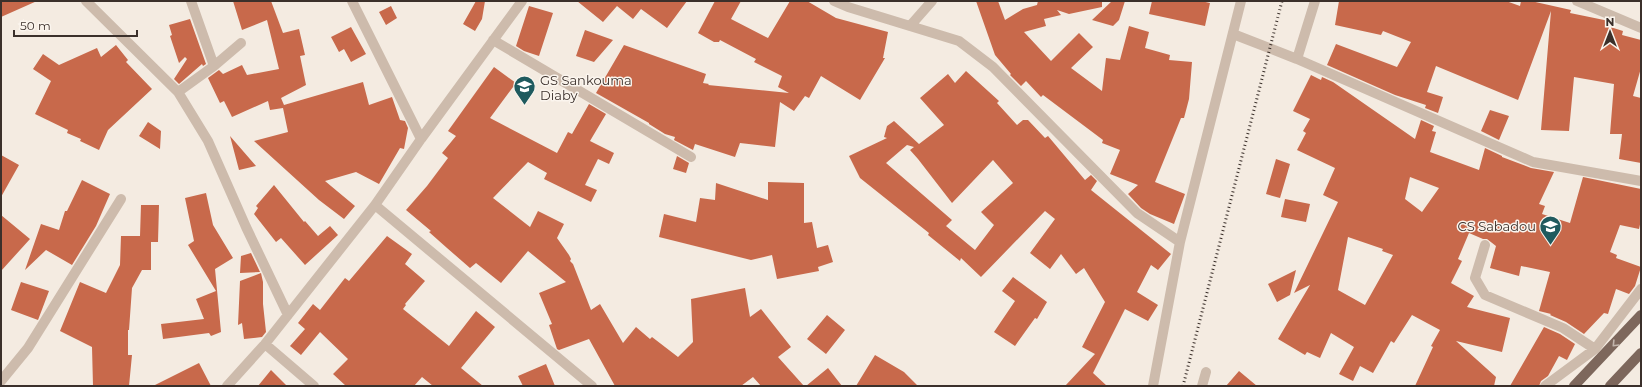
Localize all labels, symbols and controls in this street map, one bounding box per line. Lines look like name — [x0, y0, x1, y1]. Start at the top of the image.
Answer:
scale bar — [14, 12, 137, 38]
north arrow — [1590, 12, 1630, 52]
text: N — [1606, 15, 1614, 29]
text: 50 m — [20, 18, 51, 33]
place label: GS Sankouma Diaby — [540, 72, 632, 103]
school or university icon: GS Sankouma Diaby — [511, 74, 537, 107]
school or university icon: CS Sabadou — [1538, 213, 1564, 246]
place label: CS Sabadou — [1458, 218, 1536, 234]
one-way arrow — [1612, 339, 1620, 347]

